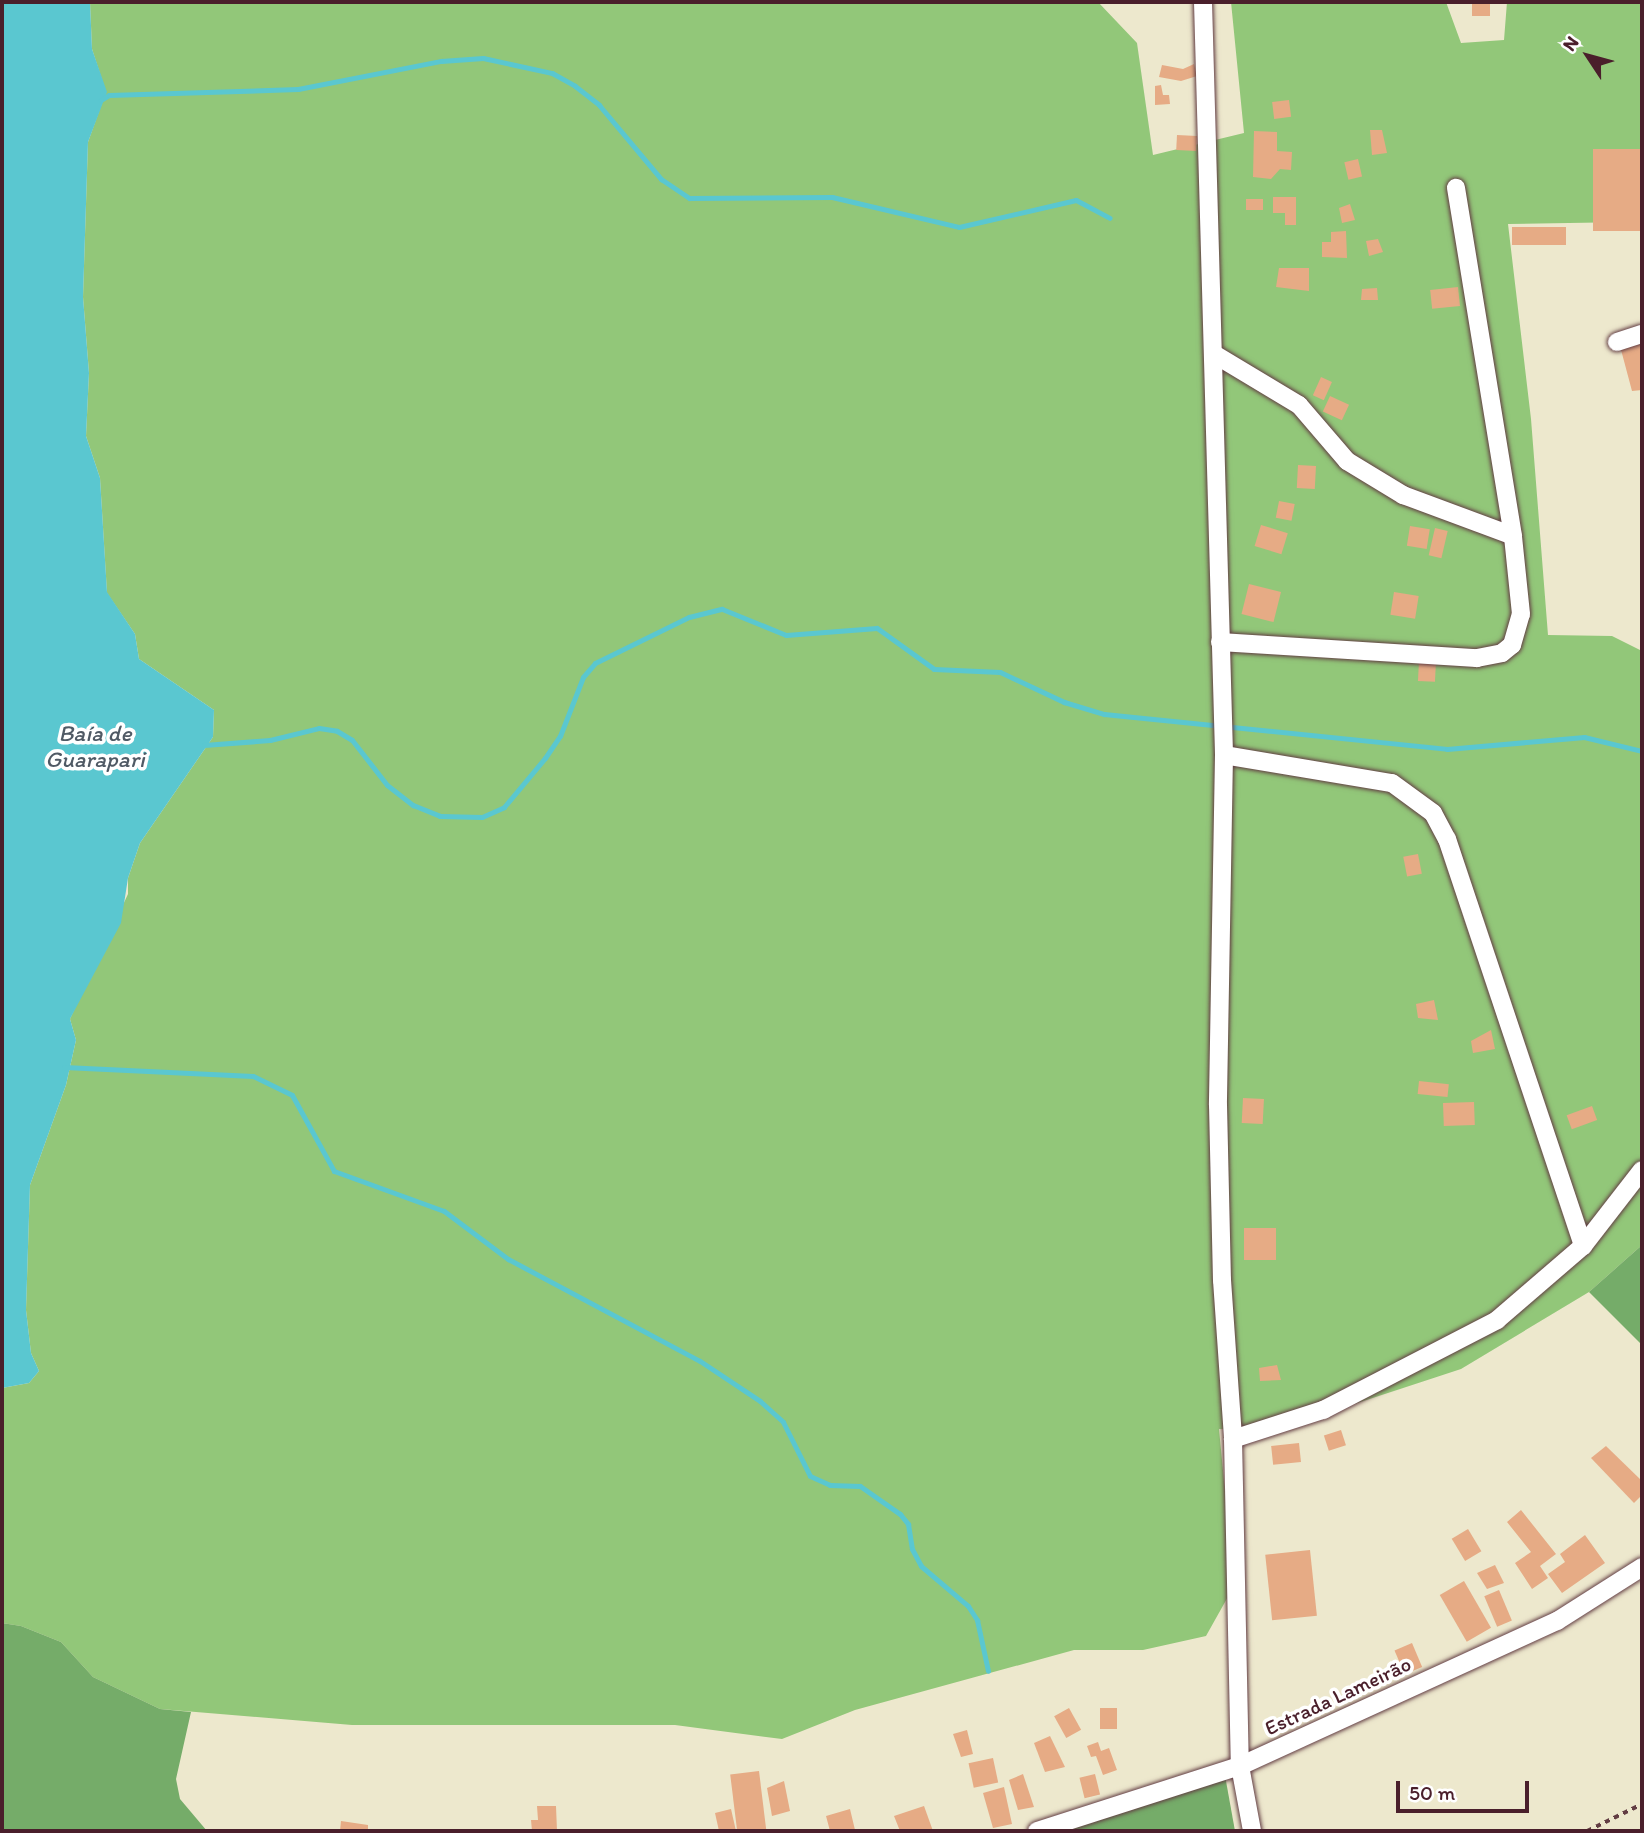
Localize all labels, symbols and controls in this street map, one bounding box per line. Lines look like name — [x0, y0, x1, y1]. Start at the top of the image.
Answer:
north arrow — [1553, 21, 1623, 91]
text: N — [1558, 31, 1584, 55]
water label: Baía de Guarapari — [45, 719, 145, 773]
street label: Estrada Lameirão — [1261, 1651, 1415, 1741]
scale bar — [1399, 1766, 1532, 1810]
text: 50 m — [1409, 1780, 1455, 1805]

